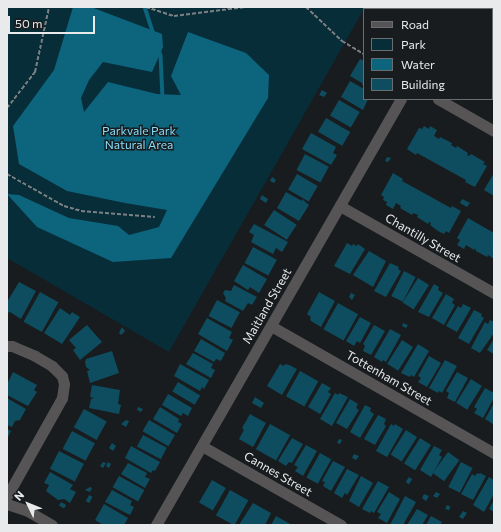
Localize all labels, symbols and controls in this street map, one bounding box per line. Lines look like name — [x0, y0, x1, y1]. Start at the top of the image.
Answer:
scale bar — [10, 8, 97, 34]
legend — [363, 8, 493, 100]
text: 50 m — [15, 16, 43, 30]
text: Road — [401, 17, 429, 31]
text: Park — [401, 37, 426, 51]
text: Water — [401, 57, 435, 71]
text: Building — [401, 77, 445, 91]
park label: Parkvale Park Natural Area — [102, 124, 176, 152]
street label: Chantilly Street — [383, 211, 463, 265]
street label: Maitland Street — [240, 266, 294, 346]
street label: Tottenham Street — [344, 348, 434, 408]
street label: Cannes Street — [241, 449, 315, 499]
north arrow — [8, 484, 48, 524]
text: N — [11, 488, 26, 503]

